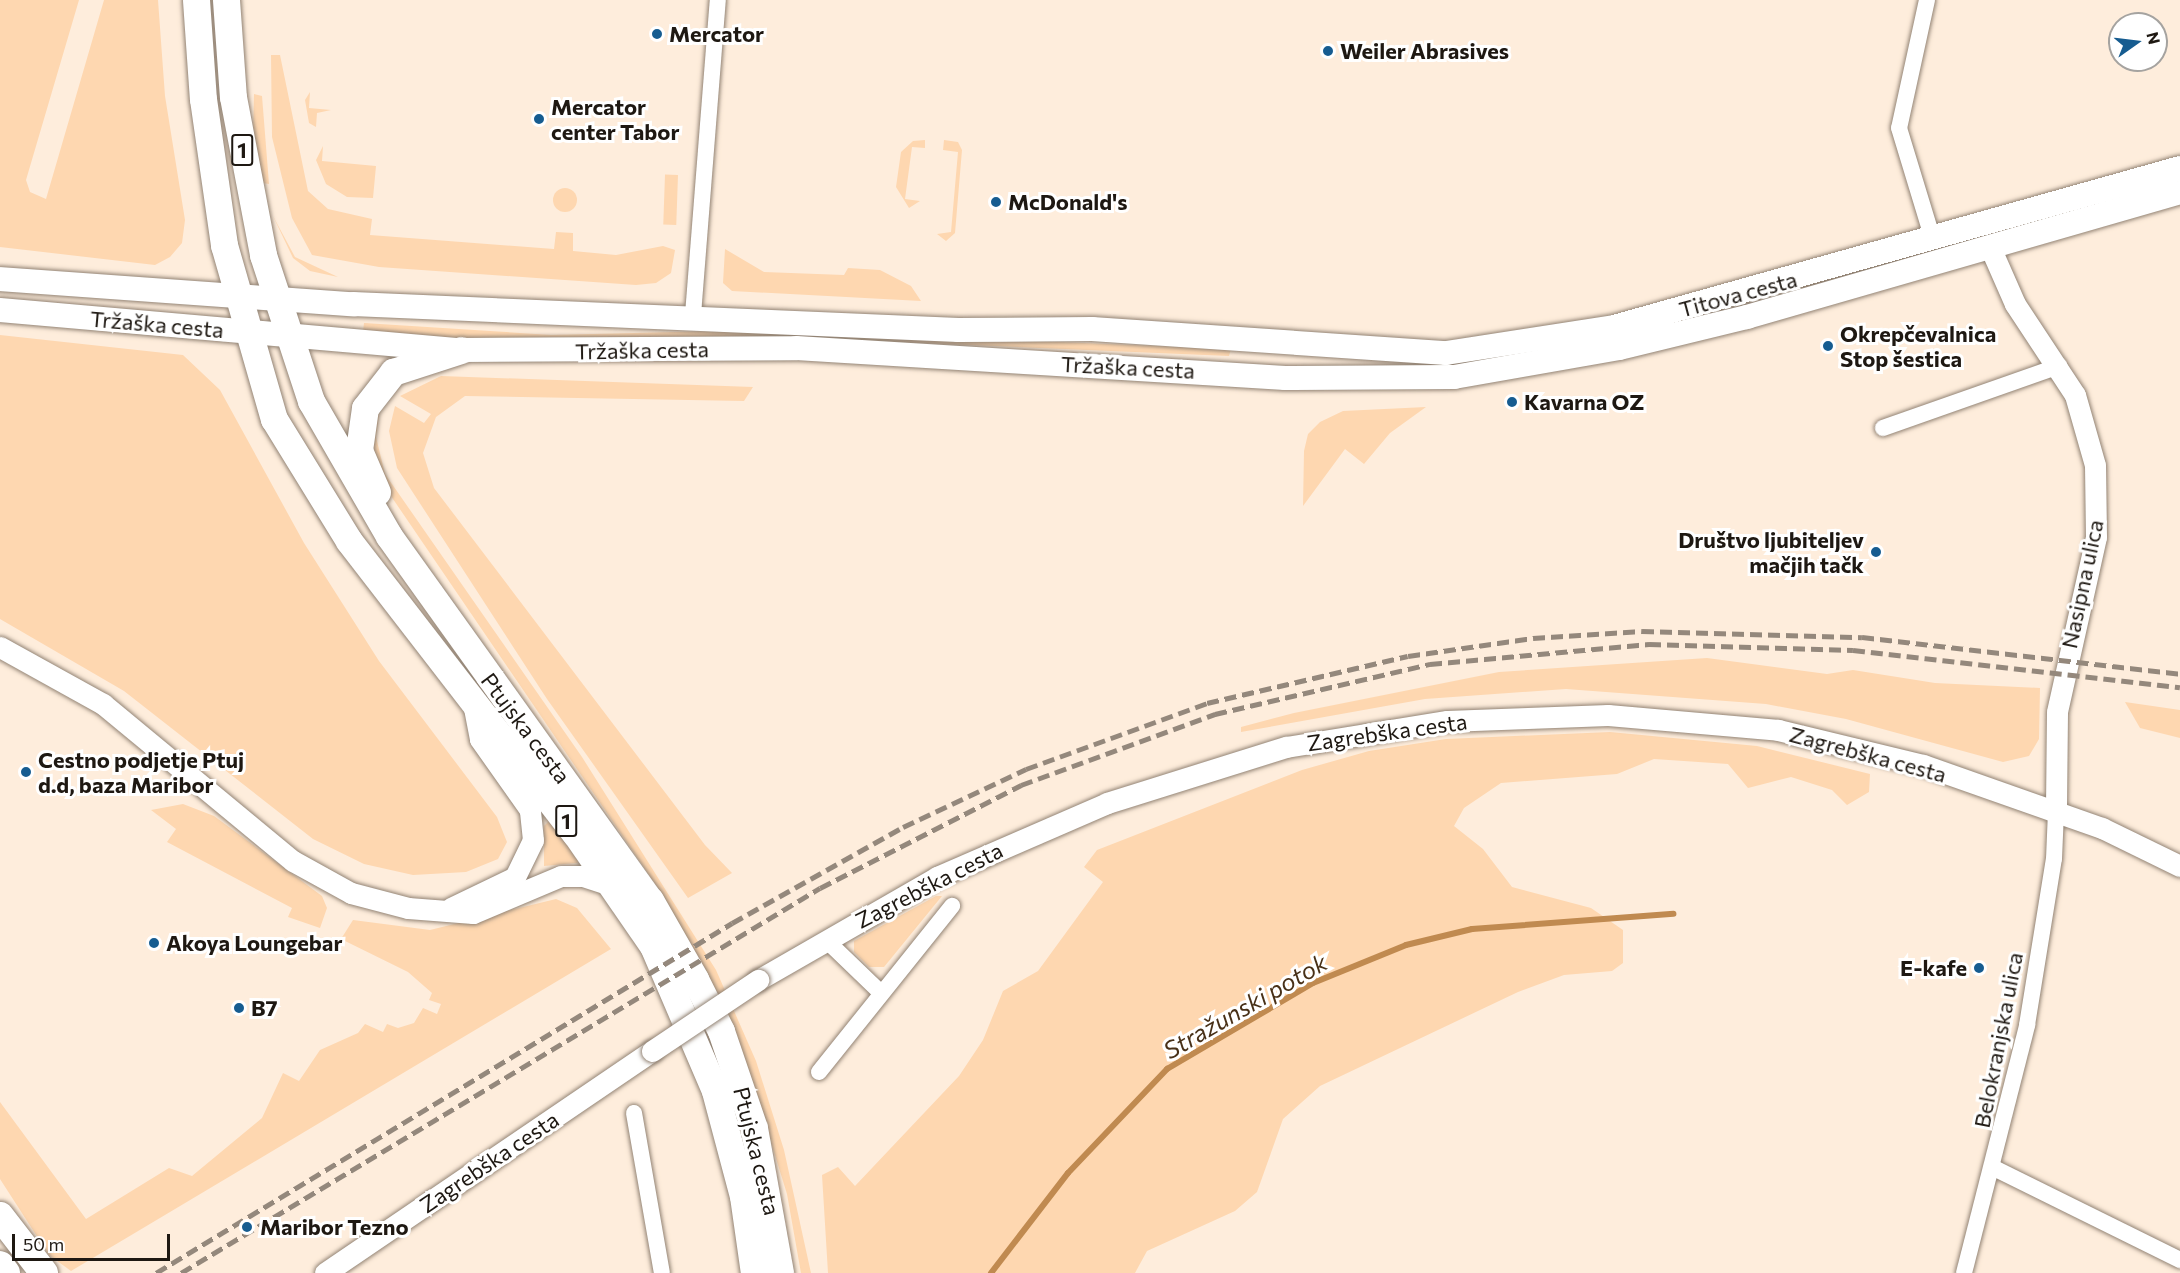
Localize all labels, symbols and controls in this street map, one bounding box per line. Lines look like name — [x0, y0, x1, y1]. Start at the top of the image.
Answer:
north arrow — [2108, 12, 2168, 72]
place label: Mercator — [669, 21, 764, 47]
marker: Mercator — [650, 27, 664, 41]
text: N — [2143, 30, 2165, 46]
place label: Weiler Abrasives — [1340, 38, 1509, 64]
marker: Weiler Abrasives — [1321, 44, 1335, 58]
place label: Mercator center Tabor — [551, 93, 680, 144]
marker: Mercator center Tabor — [532, 112, 546, 126]
road number: 1 — [230, 132, 254, 168]
place label: McDonald's — [1008, 189, 1127, 215]
marker: McDonald's — [989, 195, 1003, 209]
street label: Titova cesta — [1676, 266, 1800, 322]
street label: Tržaška cesta — [89, 305, 225, 343]
place label: Okrepčevalnica Stop šestica — [1840, 320, 1996, 372]
street label: Tržaška cesta — [575, 336, 709, 364]
marker: Okrepčevalnica Stop šestica — [1821, 339, 1835, 353]
street label: Tržaška cesta — [1060, 350, 1196, 384]
place label: Kavarna OZ — [1524, 389, 1644, 415]
marker: Kavarna OZ — [1505, 395, 1519, 409]
street label: Nasipna ulica — [2055, 517, 2109, 651]
place label: Društvo ljubiteljev mačjih tačk — [1678, 526, 1864, 578]
marker: Društvo ljubiteljev mačjih tačk — [1869, 545, 1883, 559]
street label: Ptujska cesta — [476, 668, 576, 788]
street label: Zagrebška cesta — [1305, 708, 1469, 756]
street label: Zagrebška cesta — [1787, 720, 1949, 788]
place label: Cestno podjetje Ptuj d.d, baza Maribor — [38, 746, 244, 798]
marker: Cestno podjetje Ptuj d.d, baza Maribor — [19, 765, 33, 779]
road number: 1 — [554, 803, 578, 839]
street label: Zagrebška cesta — [851, 837, 1007, 933]
place label: Akoya Loungebar — [166, 930, 343, 956]
marker: Akoya Loungebar — [147, 936, 161, 950]
water label: Stražunski potok — [1158, 947, 1332, 1065]
street label: Belokranjska ulica — [1968, 950, 2028, 1130]
place label: E-kafe — [1900, 955, 1967, 981]
marker: E-kafe — [1972, 961, 1986, 975]
place label: B7 — [251, 995, 278, 1021]
marker: B7 — [232, 1001, 246, 1015]
street label: Ptujska cesta — [728, 1084, 786, 1218]
street label: Zagrebška cesta — [415, 1106, 563, 1218]
place label: Maribor Tezno — [260, 1214, 409, 1240]
marker: Maribor Tezno — [238, 1218, 256, 1236]
scale bar — [15, 1222, 172, 1260]
text: 50 m — [23, 1233, 64, 1255]

